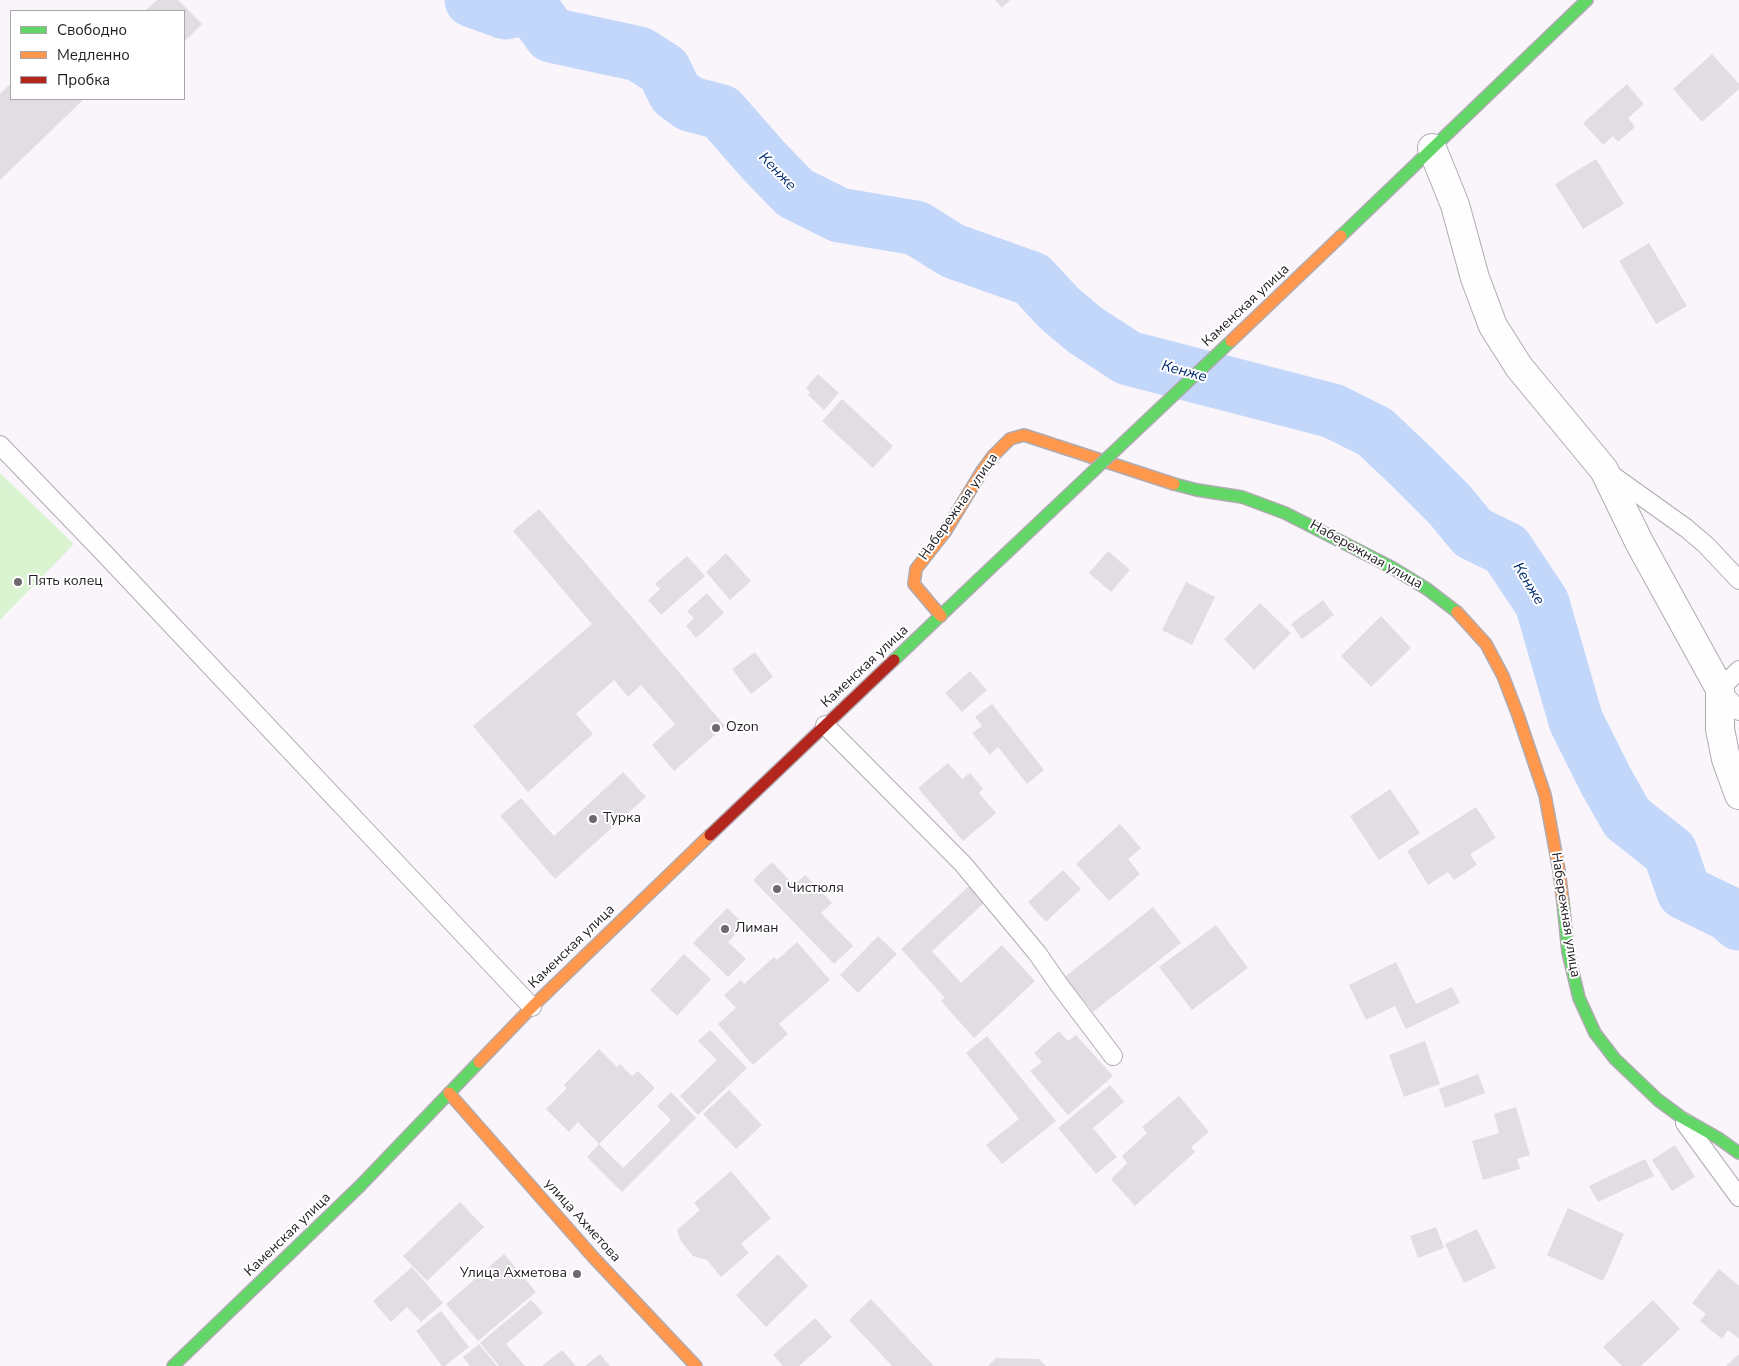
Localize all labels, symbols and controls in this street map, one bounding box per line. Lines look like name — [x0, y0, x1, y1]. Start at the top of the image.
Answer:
legend — [10, 10, 185, 100]
text: Свободно — [57, 20, 127, 40]
text: Медленно — [57, 45, 130, 65]
text: Пробка — [57, 70, 110, 90]
water label: Кенже — [754, 149, 800, 195]
street label: Каменская улица — [1199, 261, 1293, 351]
water label: Кенже — [1159, 357, 1209, 387]
street label: Набережная улица — [916, 450, 1002, 564]
street label: Набережная улица — [1307, 517, 1425, 593]
water label: Кенже — [1508, 559, 1548, 609]
place label: Пять колец — [28, 574, 103, 590]
marker: Пять колец — [12, 576, 24, 588]
street label: Каменская улица — [818, 622, 912, 712]
place label: Ozon — [726, 720, 759, 736]
marker: Ozon — [710, 722, 722, 734]
place label: Турка — [603, 811, 641, 827]
marker: Турка — [587, 813, 599, 825]
street label: Набережная улица — [1547, 851, 1583, 979]
place label: Чистюля — [787, 881, 844, 897]
marker: Чистюля — [771, 883, 783, 895]
street label: Каменская улица — [525, 902, 619, 992]
place label: Лиман — [735, 921, 779, 937]
marker: Лиман — [719, 923, 731, 935]
street label: улица Ахметова — [540, 1176, 624, 1266]
street label: Каменская улица — [241, 1190, 335, 1280]
place label: Улица Ахметова — [460, 1266, 567, 1282]
marker: Улица Ахметова — [571, 1268, 583, 1280]

